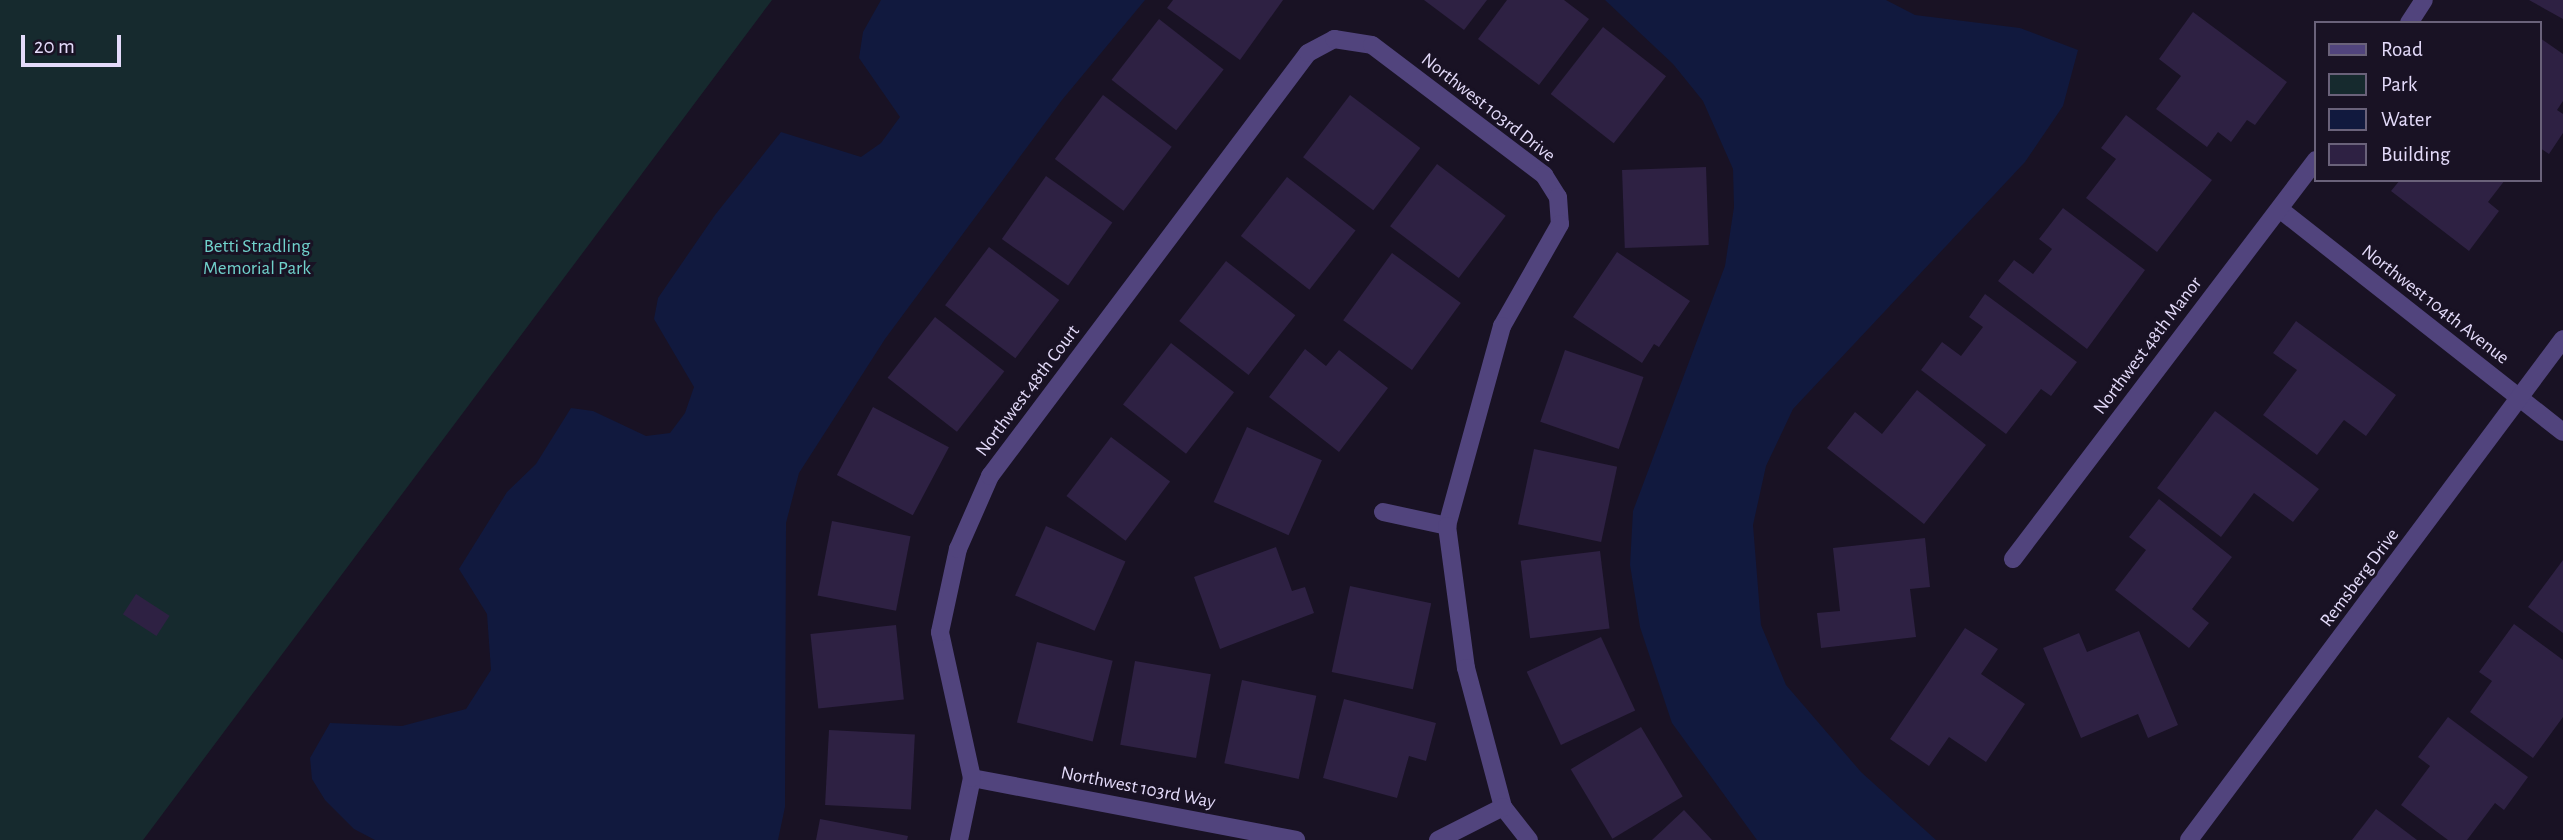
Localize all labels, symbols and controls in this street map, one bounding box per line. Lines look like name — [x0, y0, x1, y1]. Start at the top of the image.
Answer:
scale bar — [24, 21, 124, 65]
legend — [2314, 21, 2542, 182]
text: 20 m — [34, 36, 75, 57]
text: Road — [2381, 39, 2423, 60]
street label: Northwest 103rd Drive — [1416, 49, 1560, 167]
text: Park — [2381, 74, 2417, 95]
text: Water — [2381, 109, 2431, 130]
text: Building — [2381, 144, 2450, 165]
park label: Betti Stradling Memorial Park — [203, 236, 311, 280]
street label: Northwest 104th Avenue — [2357, 240, 2513, 370]
street label: Northwest 48th Manor — [2089, 273, 2207, 419]
street label: Northwest 48th Court — [971, 321, 1085, 461]
street label: Remsberg Drive — [2316, 524, 2404, 632]
street label: Northwest 103rd Way — [1059, 762, 1217, 814]

